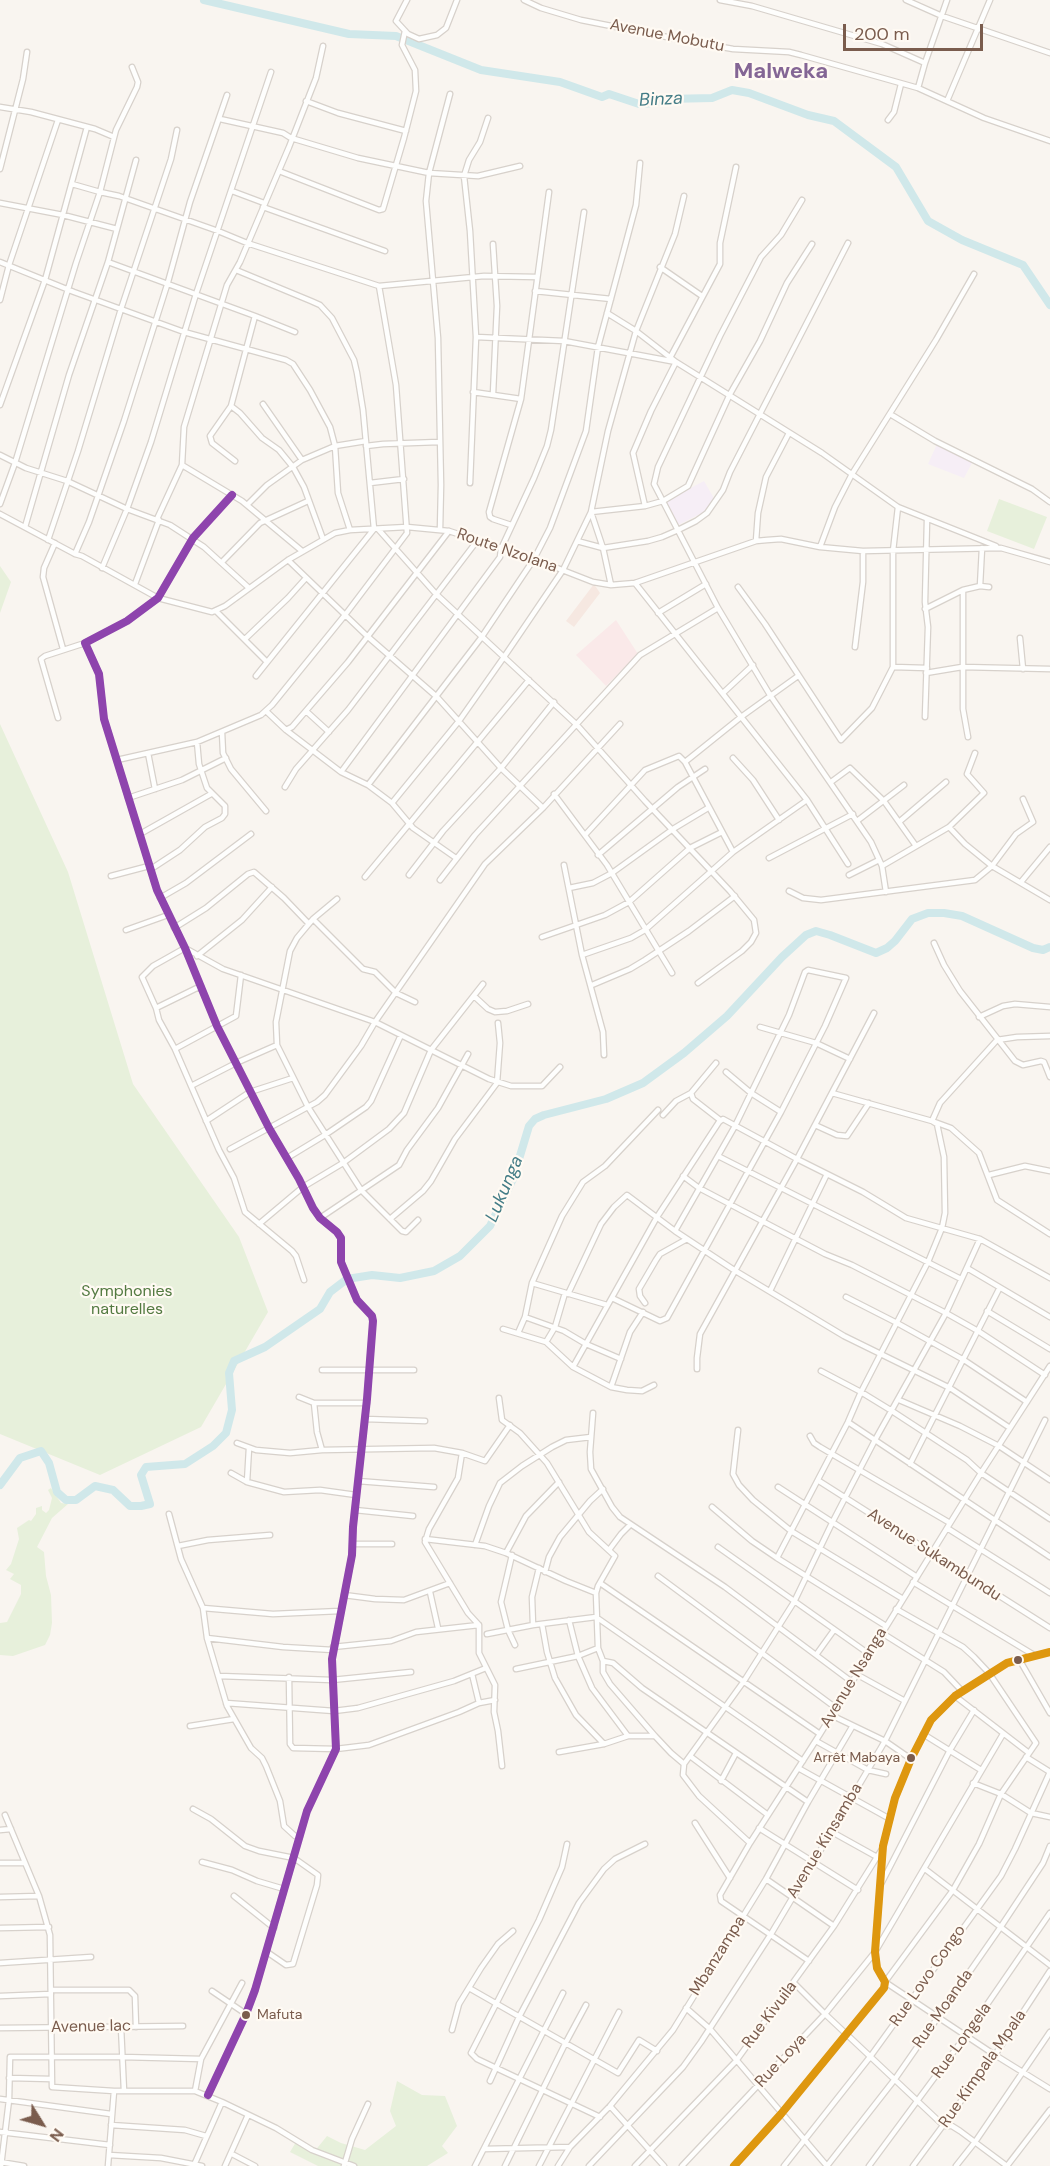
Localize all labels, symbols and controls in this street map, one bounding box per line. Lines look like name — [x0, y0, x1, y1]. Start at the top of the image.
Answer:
scale bar — [846, 12, 986, 50]
street label: Avenue Mobutu — [608, 15, 726, 57]
text: 200 m — [854, 22, 910, 46]
district label: Malweka — [734, 59, 828, 85]
water label: Binza — [639, 88, 683, 112]
street label: Route Nzolana — [454, 525, 560, 577]
water label: Lukunga — [481, 1153, 529, 1225]
park label: Symphonies naturelles — [81, 1282, 173, 1320]
street label: Avenue Sukambundu — [864, 1505, 1004, 1605]
street label: Avenue Nsanga — [817, 1625, 891, 1731]
unlabelled marker — [1012, 1654, 1024, 1666]
place label: Arrêt Mabaya — [813, 1750, 900, 1766]
marker: Arrêt Mabaya — [905, 1752, 917, 1764]
street label: Avenue Kinsamba — [783, 1780, 867, 1902]
street label: Mbanzampa — [686, 1913, 750, 1999]
street label: Rue Lovo Congo — [886, 1922, 970, 2030]
street label: Rue Moanda — [909, 1966, 977, 2052]
street label: Rue Kivuila — [739, 1978, 801, 2052]
street label: Rue Longela — [928, 1999, 996, 2083]
place label: Mafuta — [257, 2007, 302, 2023]
street label: Rue Kimpala Mpala — [935, 2007, 1031, 2131]
marker: Mafuta — [240, 2009, 252, 2021]
street label: Avenue lac — [51, 2017, 131, 2037]
street label: Rue Loya — [751, 2030, 811, 2092]
north arrow — [12, 2094, 72, 2154]
text: N — [45, 2124, 69, 2146]

